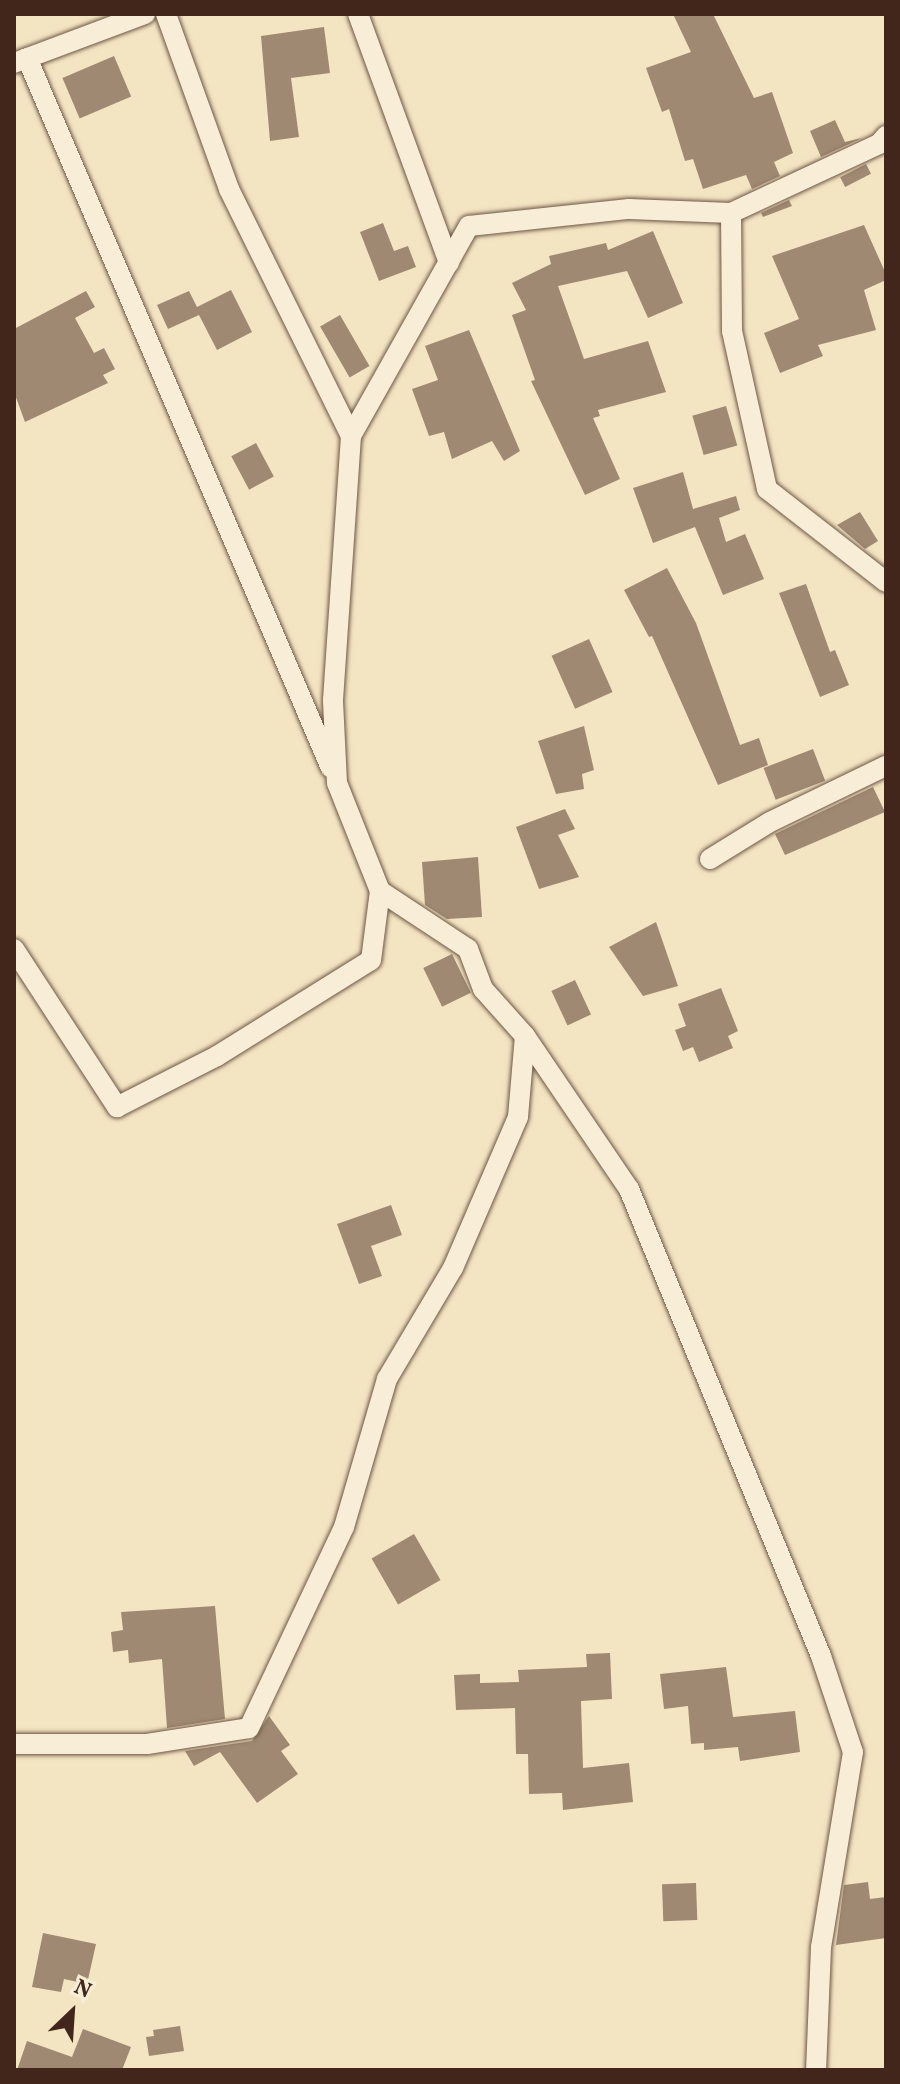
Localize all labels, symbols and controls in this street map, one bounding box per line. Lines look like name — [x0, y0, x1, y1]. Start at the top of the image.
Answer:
north arrow — [32, 1972, 112, 2052]
text: N — [69, 1972, 96, 2007]

